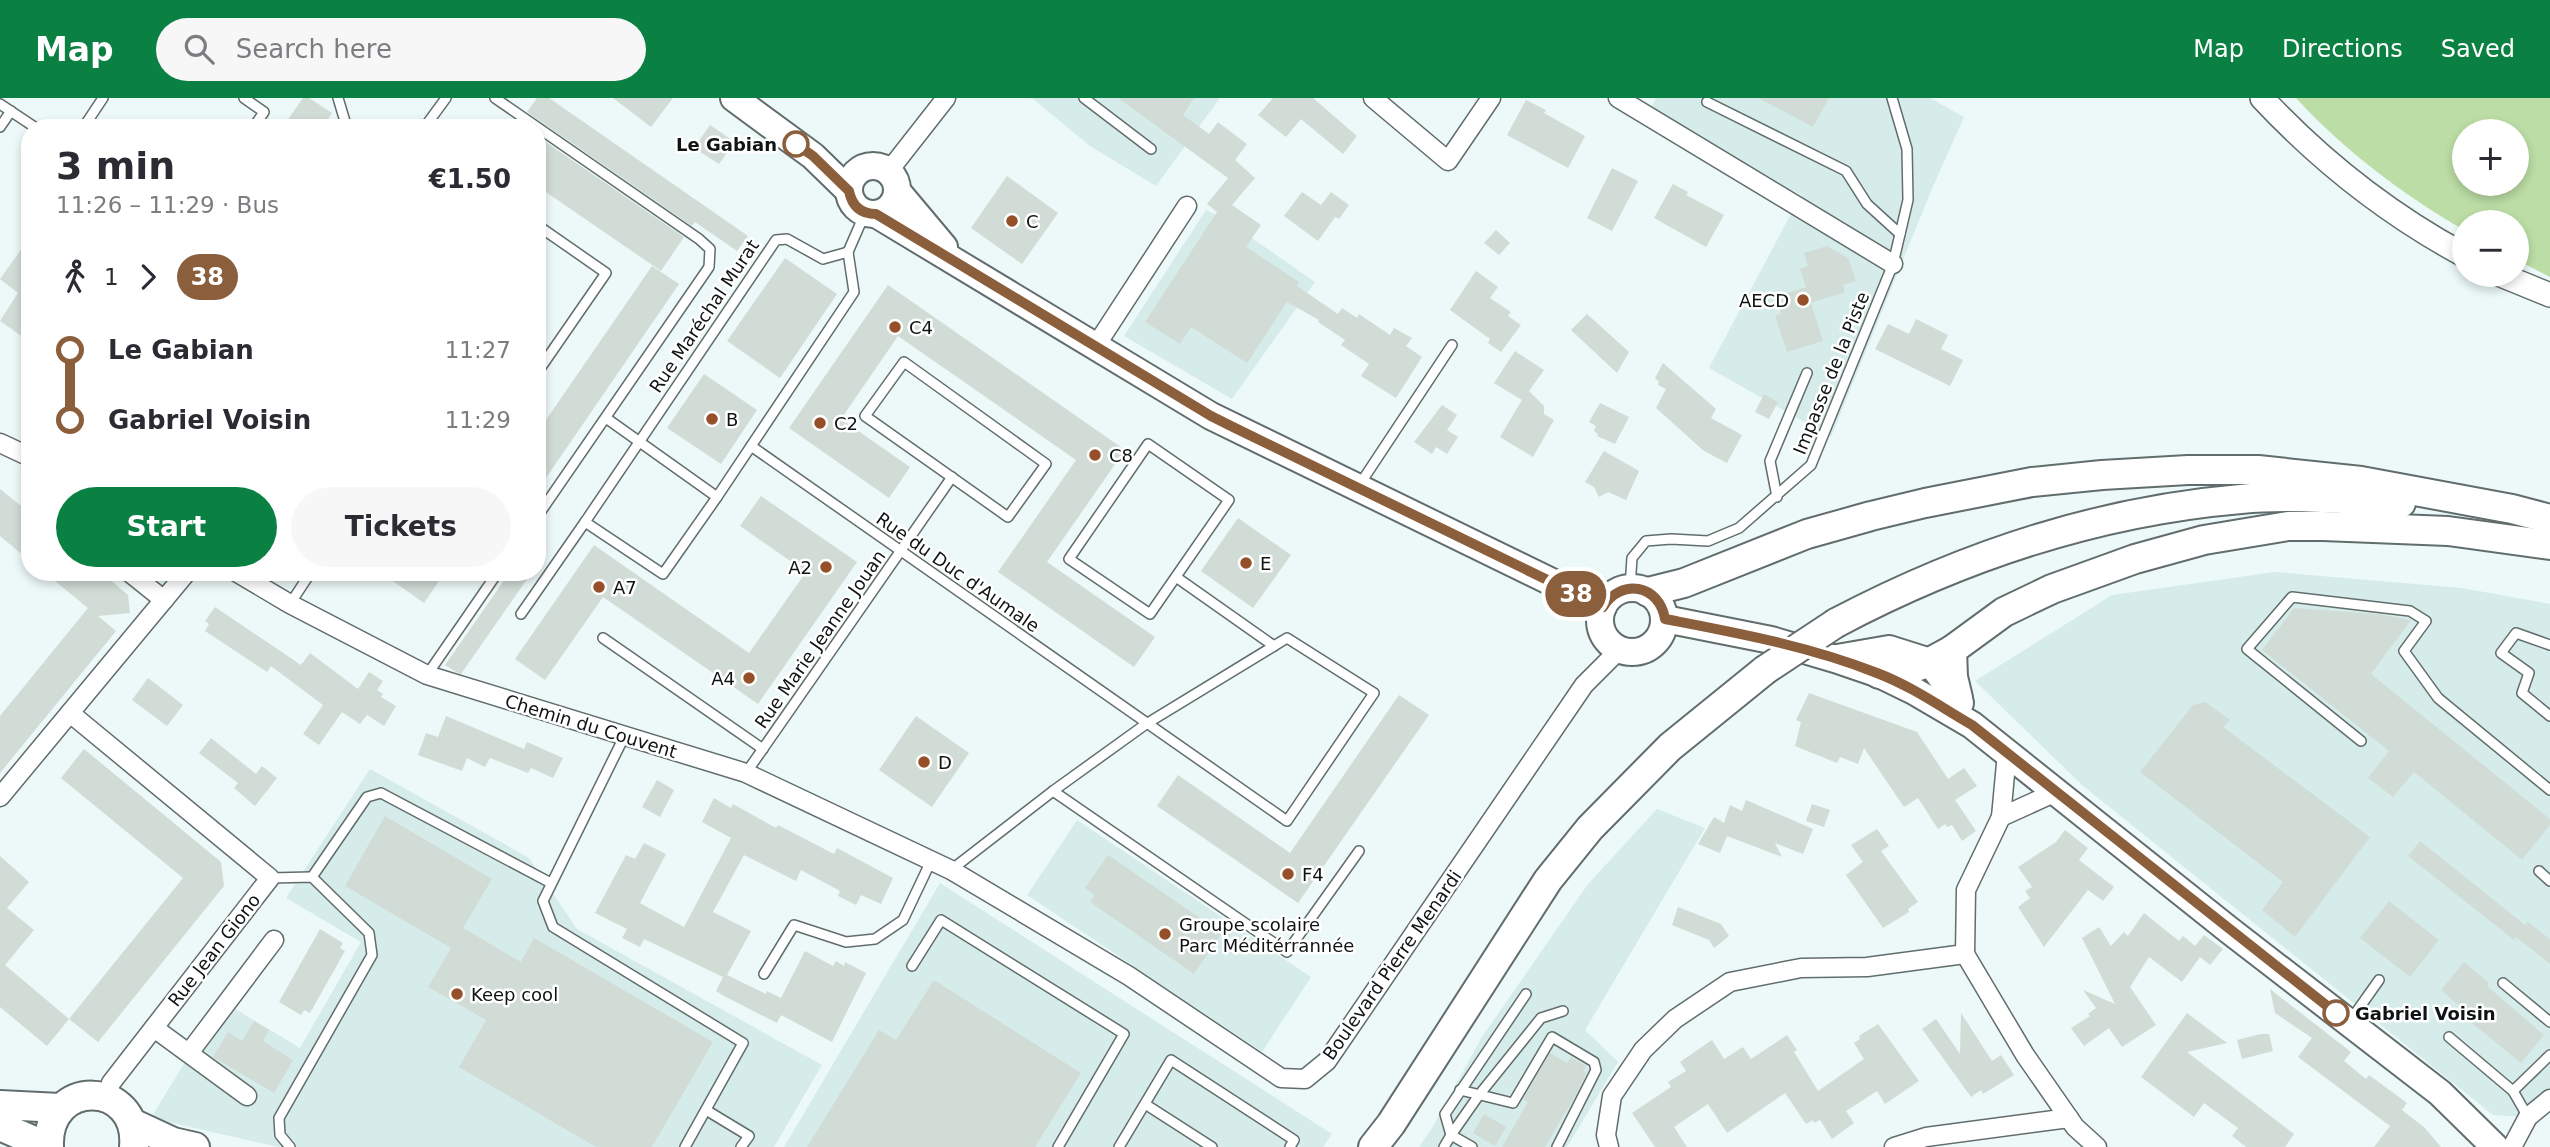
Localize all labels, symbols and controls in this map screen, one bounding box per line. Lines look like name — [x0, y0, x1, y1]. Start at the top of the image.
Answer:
search box — [156, 18, 646, 81]
text: Map — [35, 30, 114, 69]
icon: search — [180, 30, 218, 68]
text: Search here — [236, 34, 392, 64]
text: Map — [2193, 35, 2244, 63]
text: Directions — [2282, 35, 2403, 63]
text: Saved — [2441, 35, 2515, 63]
map controls — [2452, 119, 2529, 287]
button: + — [2452, 119, 2529, 196]
marker: Le Gabian — [783, 131, 809, 157]
place label: Le Gabian — [676, 134, 777, 155]
text: 3 min — [56, 144, 175, 188]
text: €1.50 — [429, 164, 511, 194]
text: 11:26 – 11:29 · Bus — [56, 192, 279, 218]
button: − — [2452, 210, 2529, 287]
place label: C — [1026, 211, 1039, 232]
marker: C — [1004, 213, 1020, 229]
street label: Rue Maréchal Murat — [645, 236, 763, 396]
icon: walk — [56, 258, 94, 296]
icon: forward — [129, 258, 167, 296]
text: 38 — [191, 263, 224, 291]
text: 1 — [104, 264, 119, 290]
street label: Impasse de la Piste — [1789, 288, 1873, 458]
place label: AECD — [1739, 290, 1789, 311]
marker: AECD — [1795, 292, 1811, 308]
place label: C4 — [909, 317, 933, 338]
marker: C4 — [887, 319, 903, 335]
text: Le Gabian — [108, 335, 254, 365]
text: 11:27 — [445, 337, 511, 363]
text: Gabriel Voisin — [108, 405, 311, 435]
text: 11:29 — [445, 407, 511, 433]
place label: B — [726, 409, 738, 430]
marker: B — [704, 411, 720, 427]
place label: C2 — [834, 413, 858, 434]
marker: C2 — [812, 415, 828, 431]
place label: C8 — [1109, 445, 1133, 466]
marker: C8 — [1087, 447, 1103, 463]
button: Start — [56, 487, 277, 567]
button: Tickets — [291, 487, 511, 567]
street label: Rue du Duc d'Aumale — [872, 508, 1044, 636]
street label: Rue Marie Jeanne Jouan — [750, 546, 890, 732]
place label: E — [1260, 553, 1271, 574]
marker: E — [1238, 555, 1254, 571]
place label: A2 — [788, 557, 812, 578]
marker: A2 — [818, 559, 834, 575]
line badge: 38 — [1544, 571, 1608, 617]
place label: A7 — [613, 577, 637, 598]
marker: A7 — [591, 579, 607, 595]
text: 38 — [1559, 580, 1593, 608]
place label: A4 — [711, 668, 735, 689]
marker: A4 — [741, 670, 757, 686]
street label: Chemin du Couvent — [503, 690, 679, 762]
place label: D — [938, 752, 952, 773]
marker: D — [916, 754, 932, 770]
place label: F4 — [1302, 864, 1324, 885]
marker: F4 — [1280, 866, 1296, 882]
street label: Boulevard Pierre Menardi — [1318, 866, 1466, 1064]
street label: Rue Jean Giono — [164, 890, 264, 1010]
place label: Groupe scolaire Parc Méditérrannée — [1179, 914, 1354, 956]
marker: Groupe scolaire Parc Méditérrannée — [1157, 926, 1173, 942]
place label: Keep cool — [471, 984, 558, 1005]
marker: Keep cool — [449, 986, 465, 1002]
marker: Gabriel Voisin — [2323, 1000, 2349, 1026]
place label: Gabriel Voisin — [2355, 1003, 2496, 1024]

